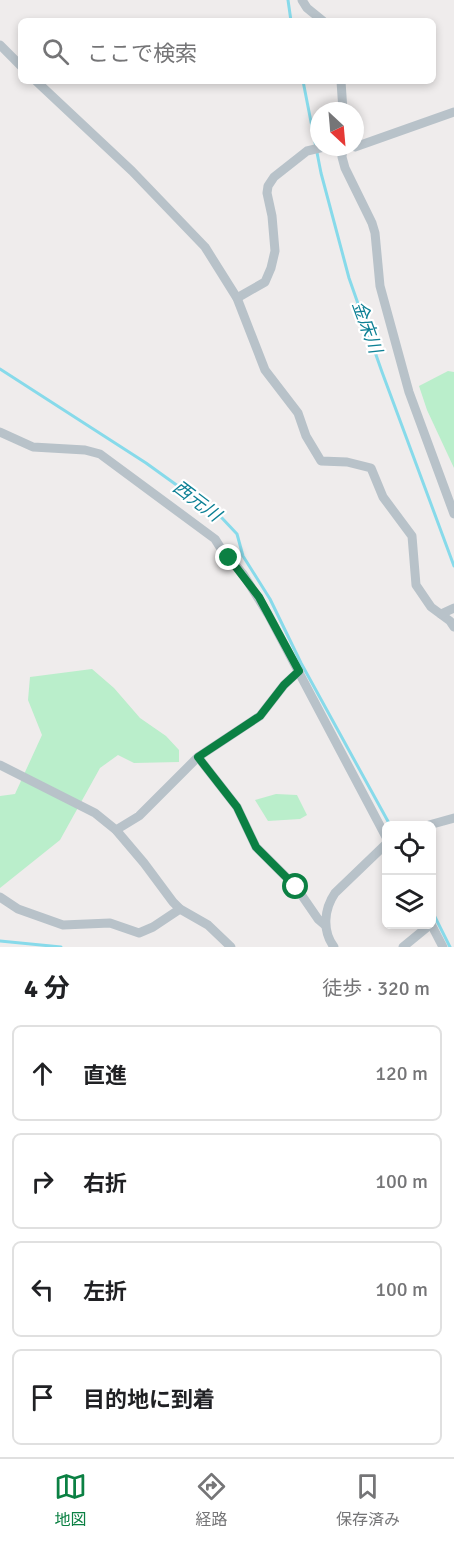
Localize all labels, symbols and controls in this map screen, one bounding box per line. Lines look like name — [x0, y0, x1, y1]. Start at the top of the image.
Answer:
search box — [18, 18, 436, 84]
icon: search — [39, 35, 72, 68]
text: ここで検索 — [87, 40, 197, 67]
north arrow — [310, 102, 364, 156]
water label: 金床川 — [347, 298, 387, 358]
water label: 西元川 — [169, 476, 227, 527]
route end — [215, 544, 241, 570]
map controls — [382, 821, 436, 929]
button: locate — [382, 821, 436, 875]
route start — [282, 873, 308, 899]
button: layers — [382, 875, 436, 929]
text: 4 分 — [24, 973, 70, 1005]
text: 徒歩 · 320 m — [322, 976, 430, 1001]
icon: ahead — [26, 1057, 59, 1090]
text: 120 m — [375, 1061, 428, 1086]
text: 直進 — [83, 1062, 127, 1089]
icon: right — [26, 1165, 59, 1198]
text: 100 m — [375, 1169, 428, 1194]
text: 右折 — [83, 1170, 127, 1197]
icon: left — [26, 1273, 59, 1306]
text: 100 m — [375, 1277, 428, 1302]
text: 左折 — [83, 1278, 127, 1305]
icon: arrive — [26, 1381, 59, 1414]
text: 目的地に到着 — [83, 1386, 215, 1413]
tab: 地図 — [54, 1470, 87, 1530]
tab: 経路 — [195, 1470, 228, 1530]
tab: 保存済み — [336, 1470, 400, 1530]

